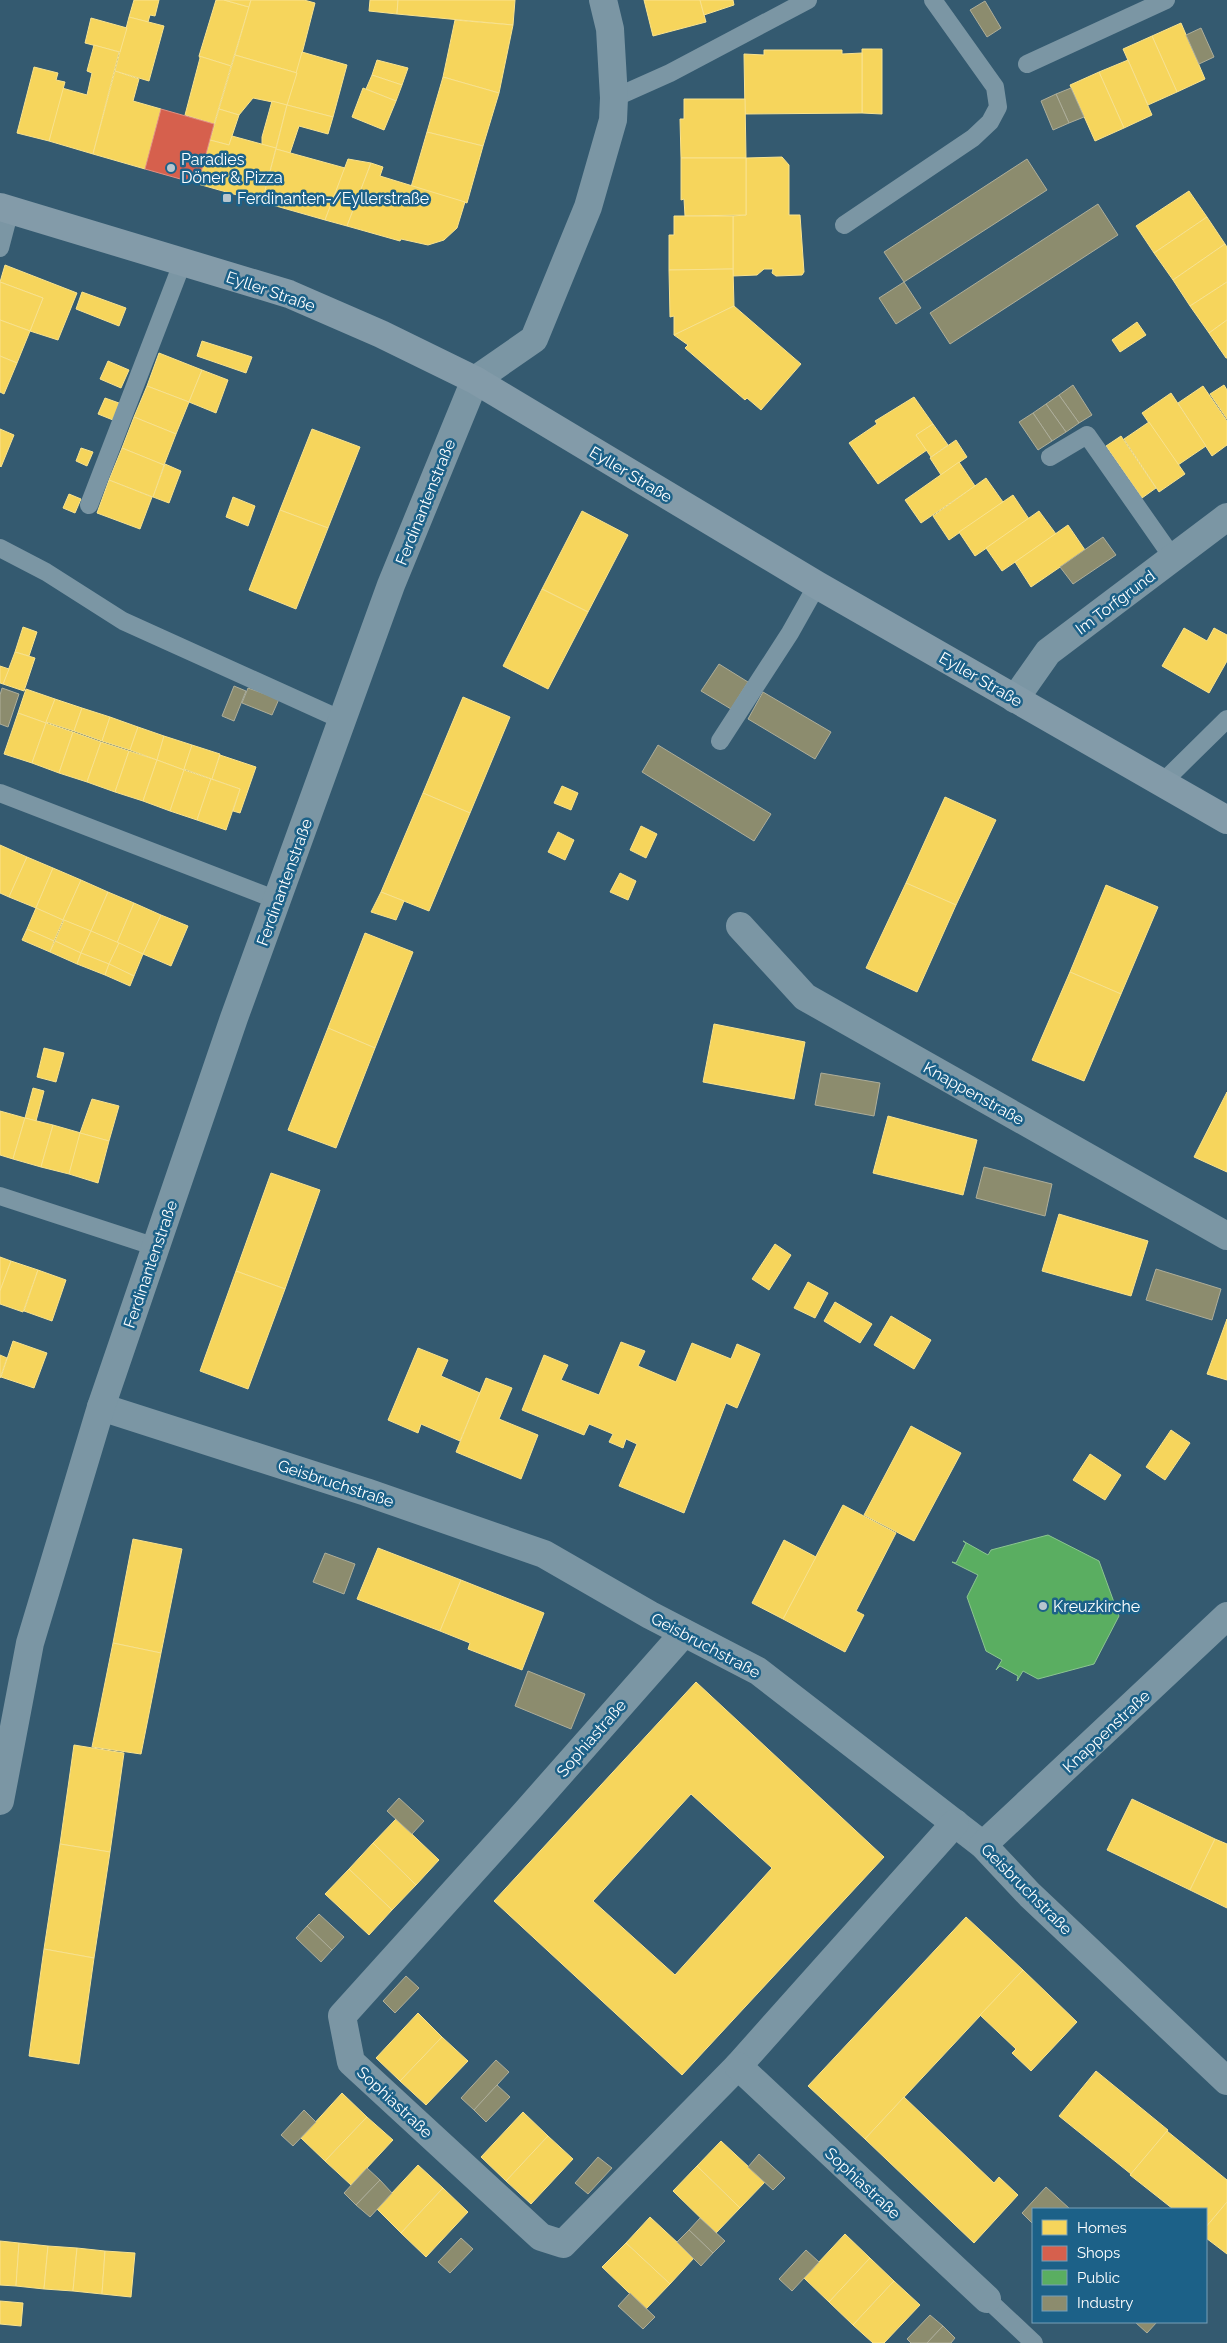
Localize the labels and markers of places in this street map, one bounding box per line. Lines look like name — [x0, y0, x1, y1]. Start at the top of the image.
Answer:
place label: Paradies Döner & Pizza — [181, 150, 283, 187]
marker: Paradies Döner & Pizza — [165, 162, 177, 174]
place label: Ferdinanten-/Eyllerstraße — [237, 189, 429, 208]
marker: Ferdinanten-/Eyllerstraße — [221, 192, 233, 204]
place label: Kreuzkirche — [1053, 1597, 1140, 1616]
marker: Kreuzkirche — [1037, 1600, 1049, 1612]

